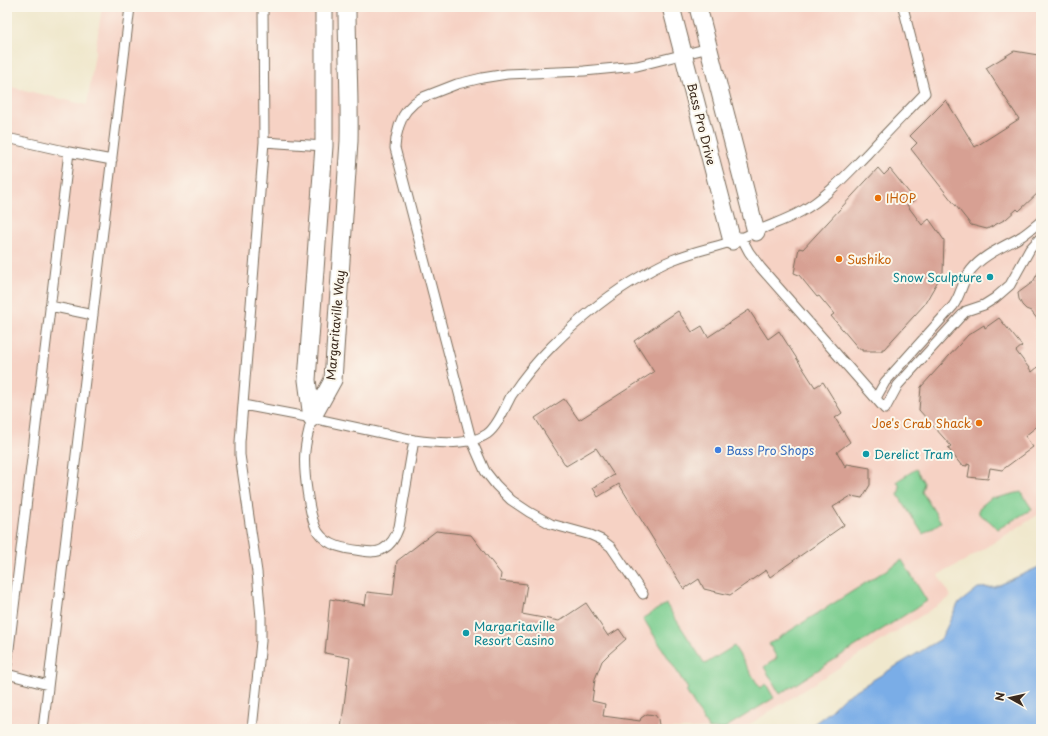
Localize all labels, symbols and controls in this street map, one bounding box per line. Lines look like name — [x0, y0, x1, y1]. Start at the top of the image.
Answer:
street label: Bass Pro Drive — [683, 81, 721, 167]
place label: IHOP — [886, 189, 916, 207]
marker: IHOP — [873, 193, 883, 203]
place label: Sushiko — [847, 250, 892, 268]
marker: Sushiko — [834, 254, 844, 264]
place label: Snow Sculpture — [893, 268, 982, 286]
street label: Margaritaville Way — [321, 269, 349, 381]
marker: Snow Sculpture — [985, 272, 995, 282]
place label: Joe's Crab Shack — [872, 414, 971, 432]
marker: Joe's Crab Shack — [974, 418, 984, 428]
place label: Bass Pro Shops — [726, 441, 815, 459]
marker: Bass Pro Shops — [713, 445, 723, 455]
place label: Derelict Tram — [874, 445, 954, 463]
marker: Derelict Tram — [861, 449, 871, 459]
place label: Margaritaville Resort Casino — [474, 617, 556, 649]
marker: Margaritaville Resort Casino — [461, 628, 471, 638]
north arrow — [990, 678, 1030, 718]
text: N — [991, 691, 1009, 702]

